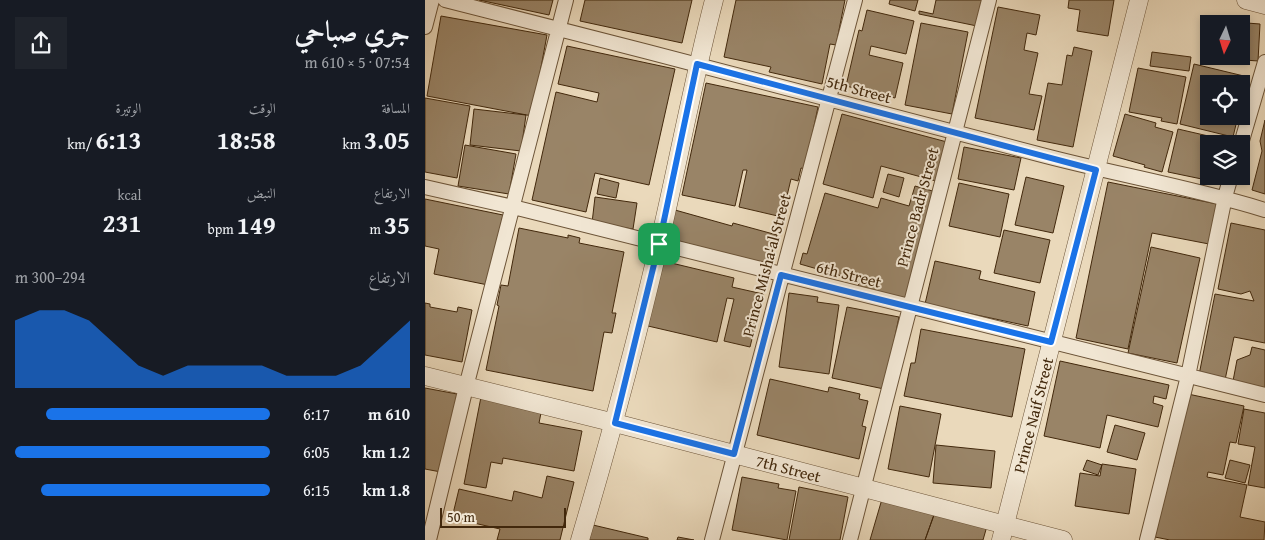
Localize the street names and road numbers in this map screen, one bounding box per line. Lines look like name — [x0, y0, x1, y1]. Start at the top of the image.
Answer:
street label: 5th Street — [824, 69, 894, 109]
street label: Prince Badr Street — [890, 144, 945, 269]
street label: Prince Misha'al Street — [735, 190, 797, 339]
street label: 6th Street — [814, 254, 884, 294]
street label: Prince Naif Street — [1007, 354, 1059, 475]
street label: 7th Street — [753, 448, 824, 488]

